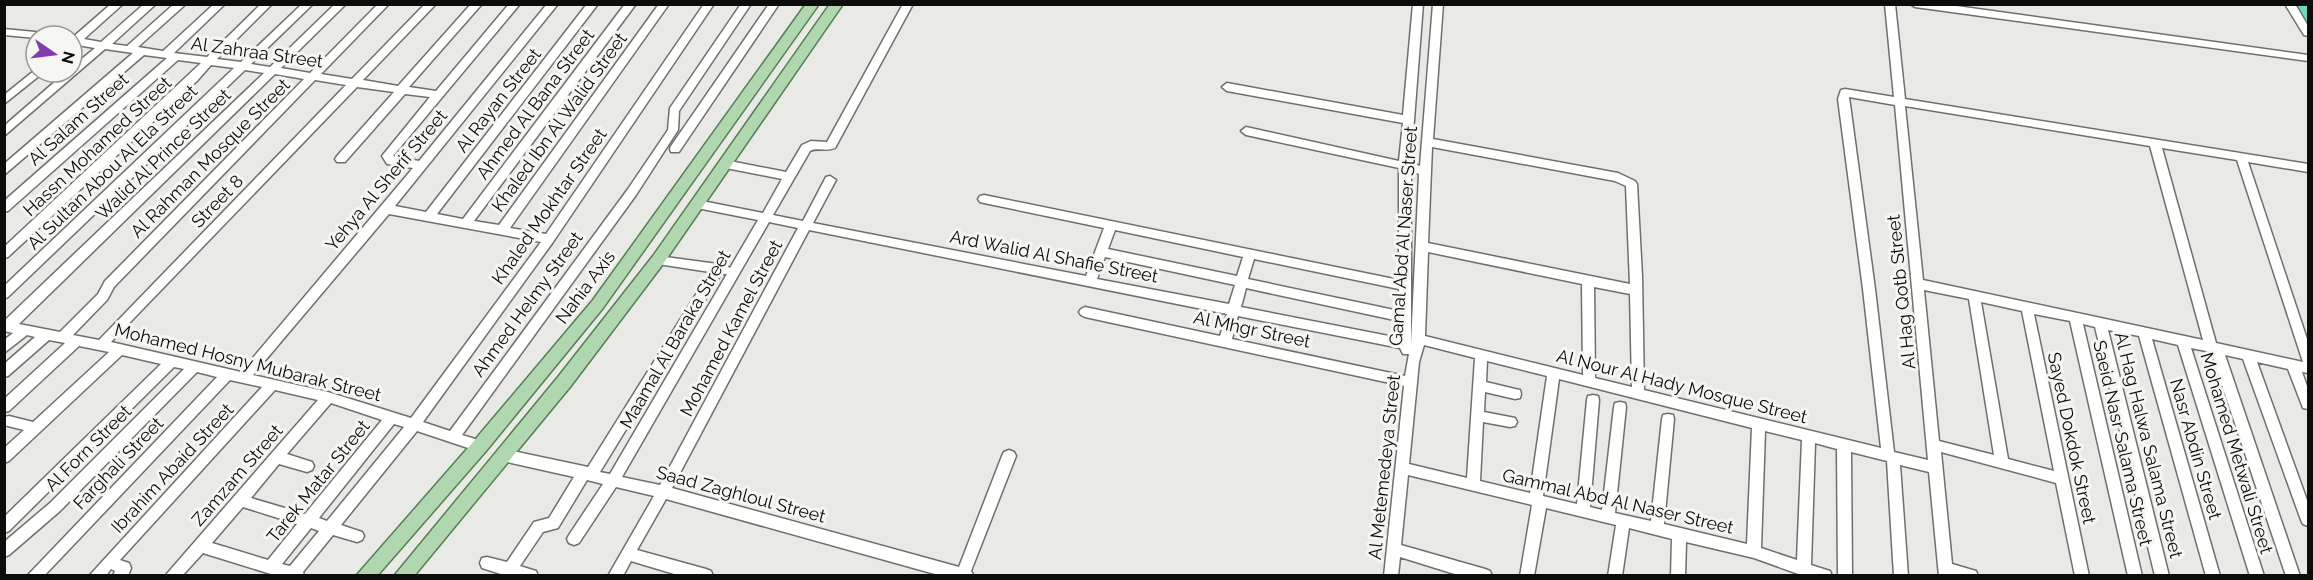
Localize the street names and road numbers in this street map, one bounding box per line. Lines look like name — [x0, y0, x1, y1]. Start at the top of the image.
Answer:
street label: Ahmed Al Bana Street — [472, 25, 598, 183]
street label: Khaled Ibn Al Walid Street — [487, 28, 631, 216]
street label: Al Zahraa Street — [190, 32, 324, 72]
street label: Al Rayan Street — [451, 44, 545, 156]
street label: Al Salam Street — [24, 69, 132, 169]
street label: Hassn Mohamed Street — [19, 72, 175, 220]
street label: Al Rahman Mosque Street — [126, 74, 294, 242]
street label: Al Sultan Abou Al Ela Street — [23, 80, 201, 254]
street label: Walid Al Prince Street — [91, 84, 235, 224]
street label: Yehya Al Sherif Street — [321, 105, 451, 255]
street label: Khaled Mokhtar Street — [487, 124, 611, 288]
street label: Gamal Abd Al Naser Street — [1385, 125, 1421, 347]
street label: Street 8 — [187, 170, 247, 232]
street label: Al Hag Qotb Street — [1882, 214, 1920, 370]
street label: Ard Walid Al Shafie Street — [948, 226, 1160, 286]
street label: Ahmed Helmy Street — [467, 227, 587, 381]
street label: Mohamed Kamel Street — [676, 236, 786, 420]
street label: Nahia Axis — [551, 246, 619, 328]
street label: Maamal Al Baraka Street — [615, 246, 735, 432]
street label: Al Mhgr Street — [1192, 306, 1312, 352]
street label: Mohamed Hosny Mubarak Street — [113, 319, 383, 405]
street label: Al Hag Halwa Salama Street — [2111, 330, 2187, 560]
street label: Saeid Nasr Salama Street — [2089, 338, 2157, 548]
street label: Al Nour Al Hady Mosque Street — [1555, 345, 1809, 427]
street label: Sayed Dokdok Street — [2044, 350, 2100, 526]
street label: Mohamed Metwali Street — [2196, 350, 2278, 556]
street label: Al Metemedeya Street — [1364, 373, 1404, 561]
street label: Nasr Abdin Street — [2166, 376, 2226, 522]
street label: Ibrahim Abaid Street — [107, 399, 237, 537]
street label: Al Forn Street — [41, 401, 135, 495]
street label: Farghali Street — [69, 413, 167, 513]
street label: Tarek Matar Street — [262, 416, 374, 546]
street label: Zamzam Street — [187, 420, 287, 530]
street label: Saad Zaghloul Street — [654, 461, 828, 527]
street label: Gammal Abd Al Naser Street — [1500, 464, 1736, 538]

